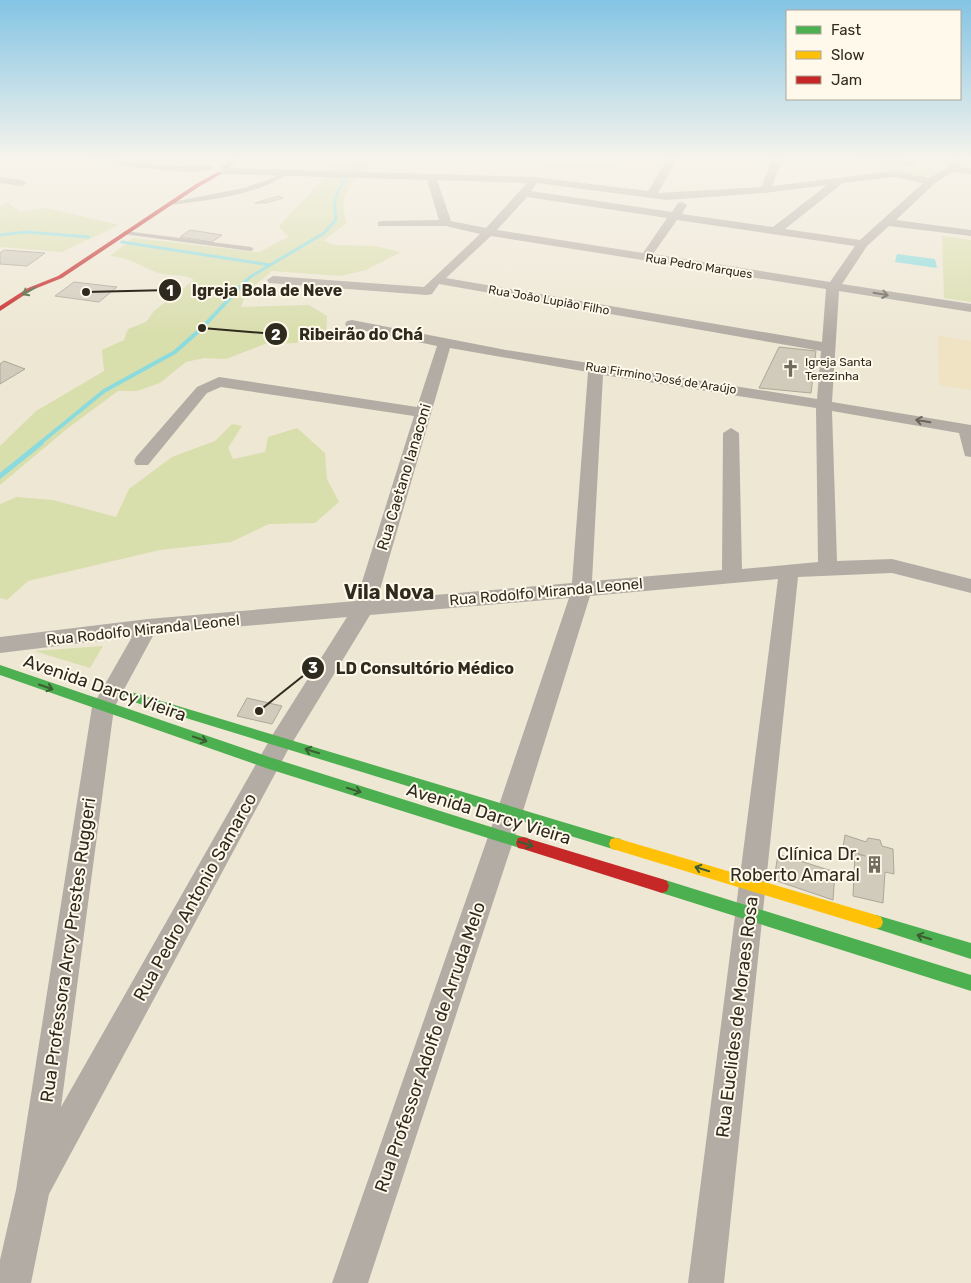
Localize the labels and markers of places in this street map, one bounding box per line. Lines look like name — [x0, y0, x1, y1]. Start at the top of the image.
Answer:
callout: Igreja Bola de Neve — [157, 275, 353, 306]
callout: Ribeirão do Chá — [264, 319, 432, 350]
place label: Igreja Santa Terezinha — [805, 355, 872, 383]
church icon: Igreja Santa Terezinha — [781, 359, 801, 379]
callout: LD Consultório Médico — [301, 653, 524, 684]
place label: Clínica Dr. Roberto Amaral — [730, 843, 860, 886]
building icon: Clínica Dr. Roberto Amaral — [864, 854, 884, 874]

